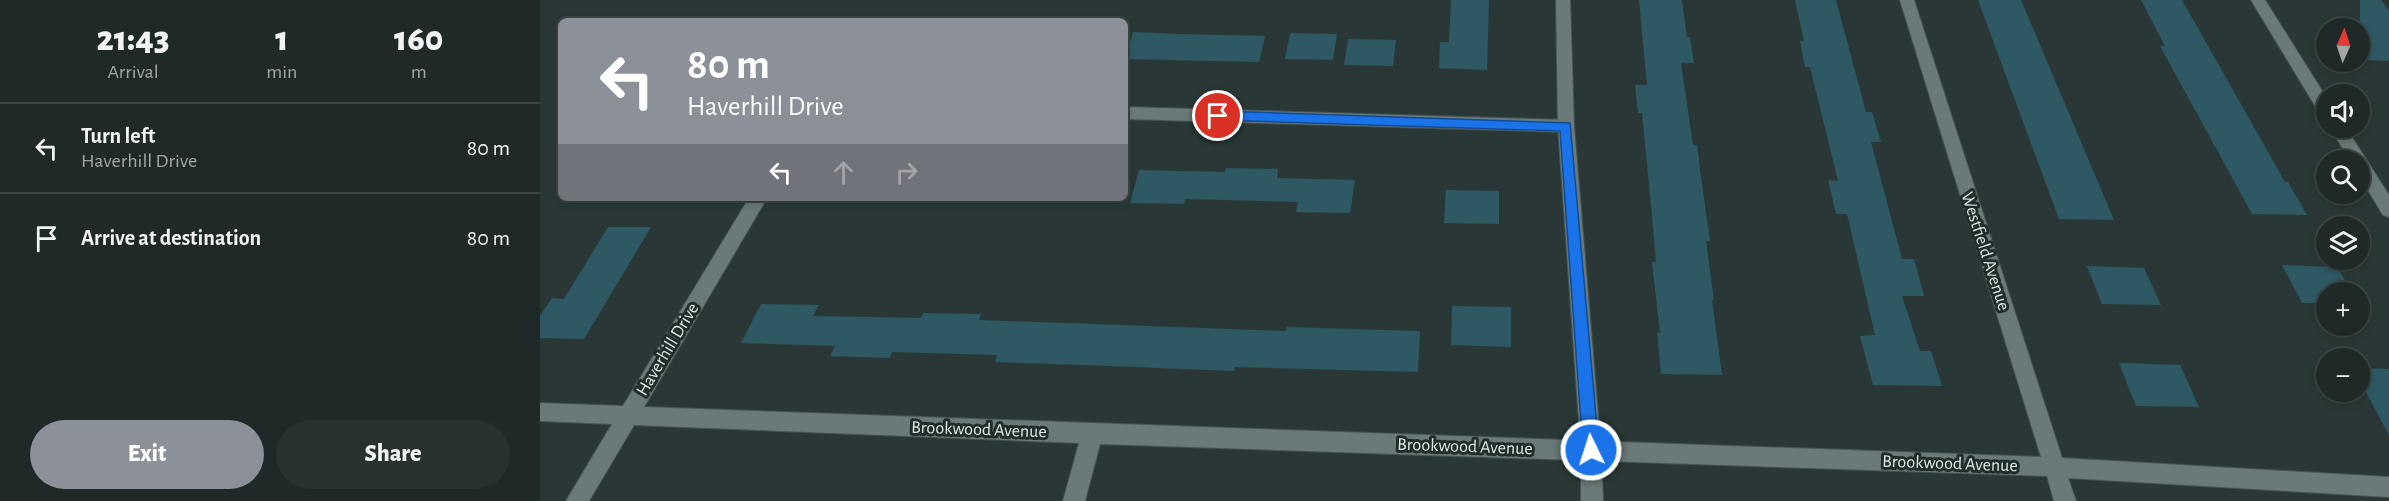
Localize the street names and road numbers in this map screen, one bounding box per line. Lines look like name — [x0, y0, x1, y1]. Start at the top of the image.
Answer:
street label: Westfield Avenue — [1957, 190, 2013, 313]
street label: Haverhill Drive — [633, 300, 702, 399]
street label: Brookwood Avenue — [911, 419, 1047, 441]
street label: Brookwood Avenue — [1397, 436, 1533, 458]
street label: Brookwood Avenue — [1882, 453, 2018, 475]

